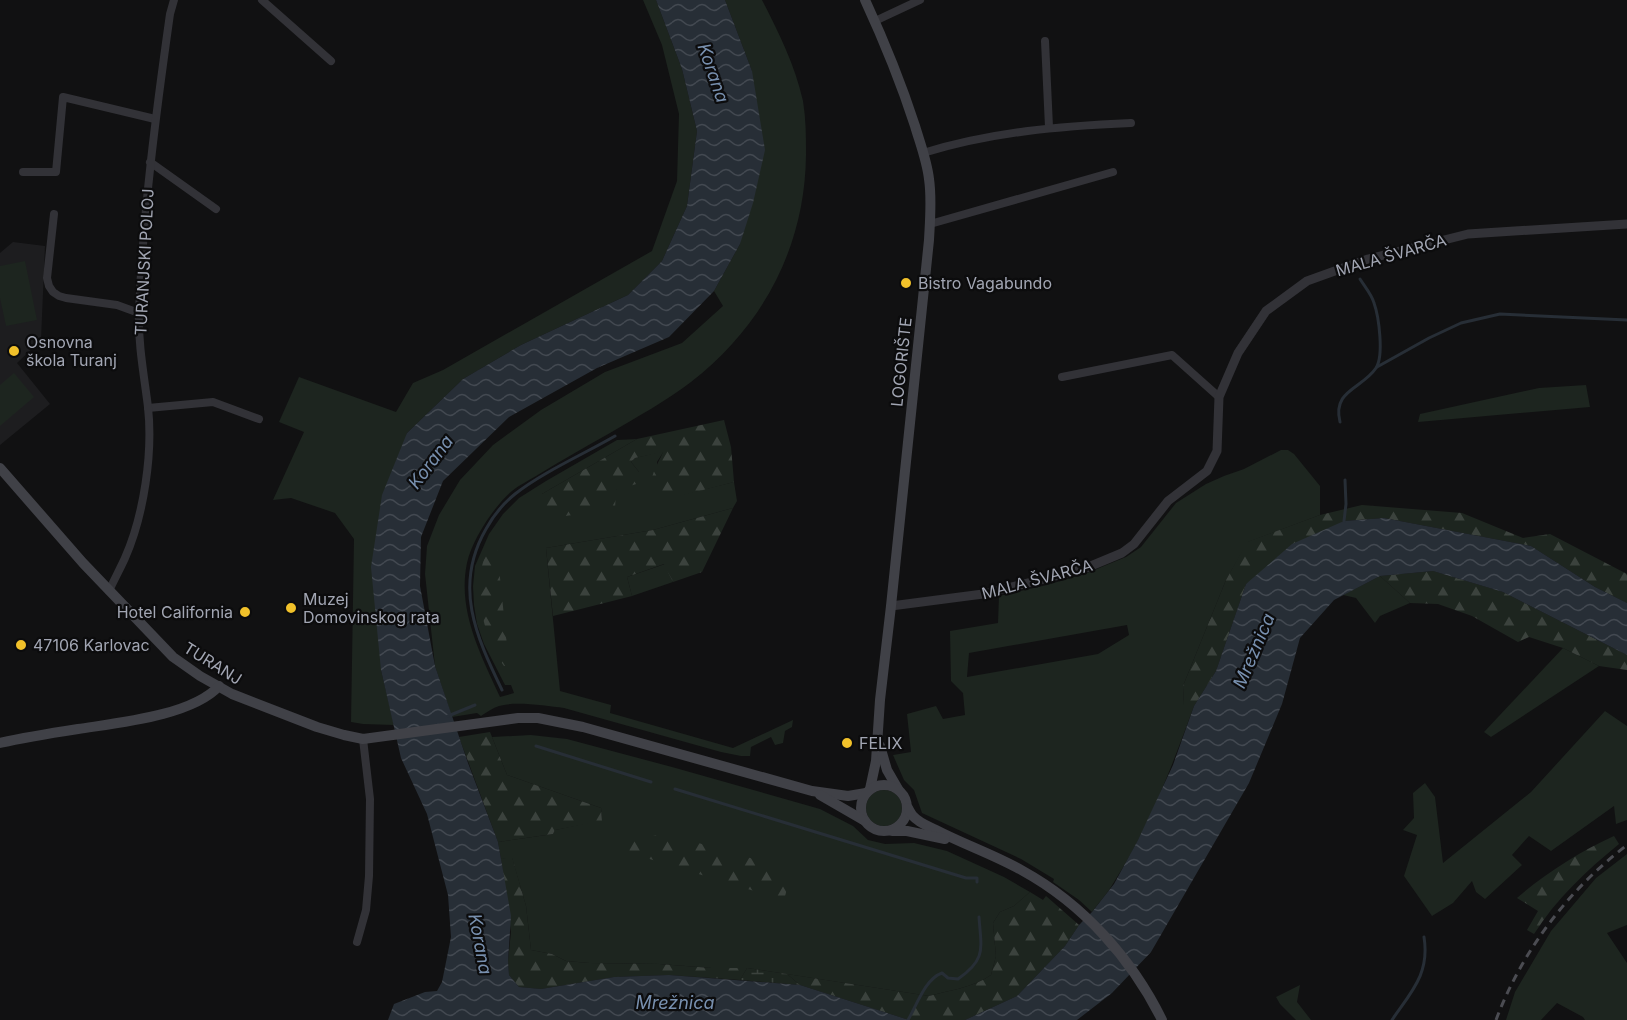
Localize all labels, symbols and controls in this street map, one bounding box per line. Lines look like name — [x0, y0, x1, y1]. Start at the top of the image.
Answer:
water label: Korana — [694, 40, 733, 105]
street label: TURANJSKI POLOJ — [130, 188, 158, 336]
street label: MALA ŠVARČA — [1333, 230, 1449, 280]
place label: Bistro Vagabundo — [918, 273, 1052, 293]
marker: Bistro Vagabundo — [899, 276, 913, 290]
street label: LOGORIŠTE — [886, 316, 916, 408]
place label: Osnovna škola Turanj — [26, 332, 117, 370]
marker: Osnovna škola Turanj — [7, 344, 21, 358]
water label: Korana — [404, 431, 457, 493]
street label: MALA ŠVARČA — [979, 555, 1095, 603]
place label: Muzej Domovinskog rata — [303, 589, 440, 627]
marker: Muzej Domovinskog rata — [284, 601, 298, 615]
place label: Hotel California — [117, 602, 233, 622]
marker: Hotel California — [238, 605, 252, 619]
water label: Mrežnica — [1228, 610, 1279, 691]
place label: 47106 Karlovac — [33, 635, 150, 655]
street label: TURANJ — [180, 637, 246, 689]
marker: 47106 Karlovac — [14, 638, 28, 652]
place label: FELIX — [859, 733, 902, 753]
marker: FELIX — [840, 736, 854, 750]
water label: Korana — [464, 912, 497, 976]
water label: Mrežnica — [635, 992, 715, 1013]

